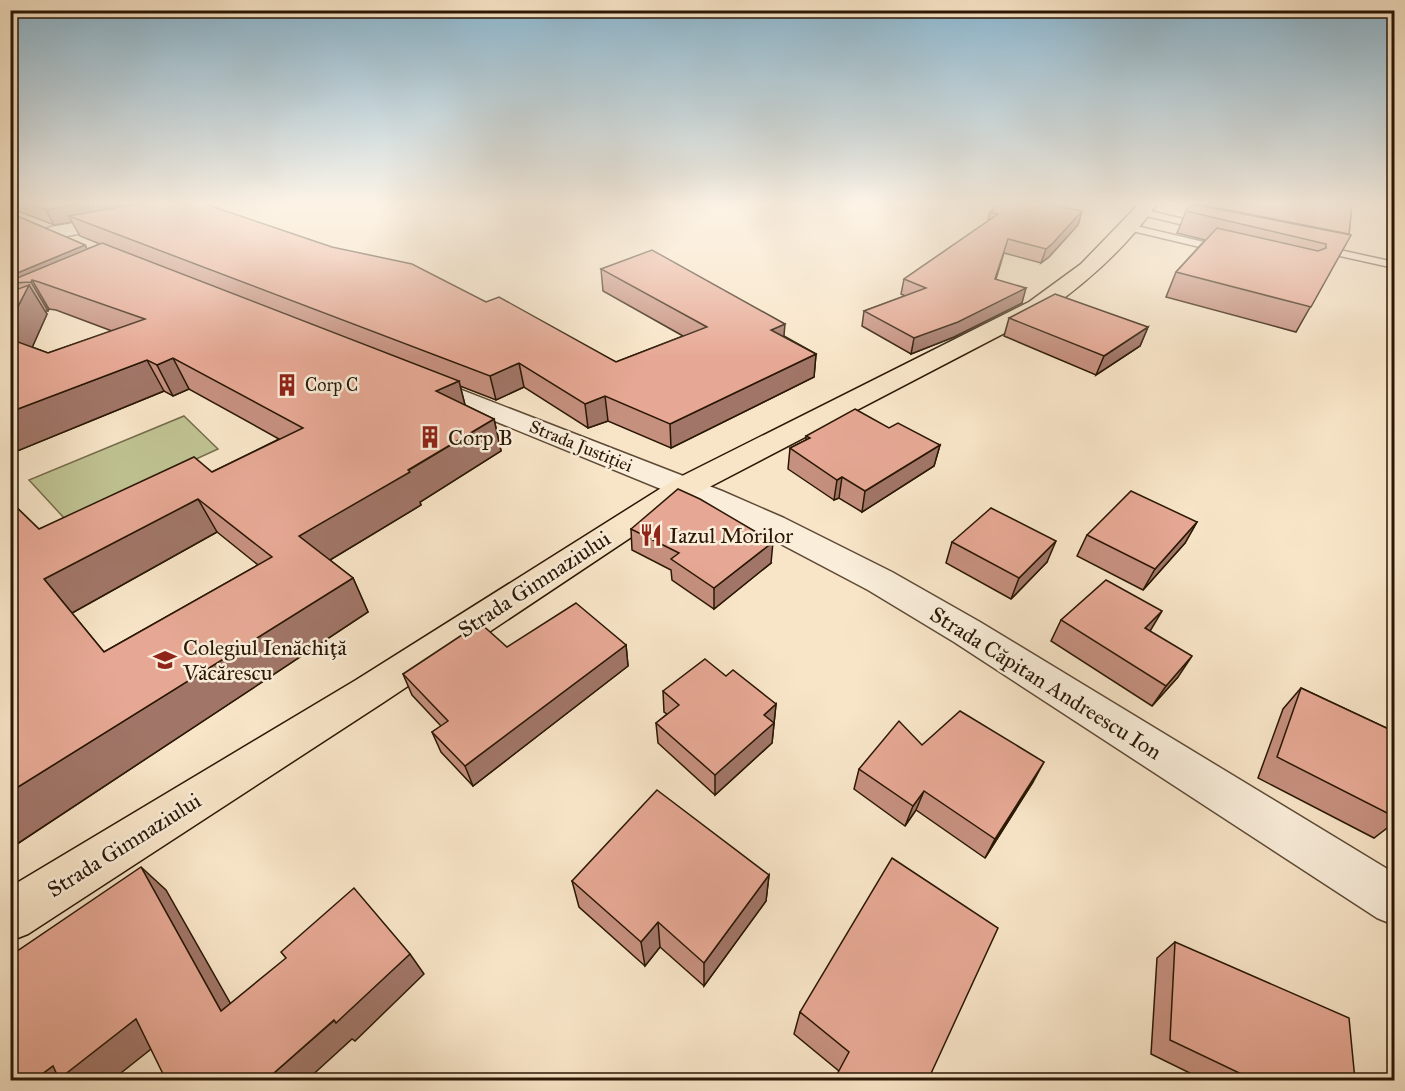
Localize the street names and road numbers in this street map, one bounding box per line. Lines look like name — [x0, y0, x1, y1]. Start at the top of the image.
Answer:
street label: Strada Justiției — [526, 415, 636, 478]
street label: Strada Gimnaziului — [453, 525, 615, 643]
street label: Strada Căpitan Andreescu Ion — [925, 601, 1167, 766]
street label: Strada Gimnaziului — [42, 787, 206, 903]

